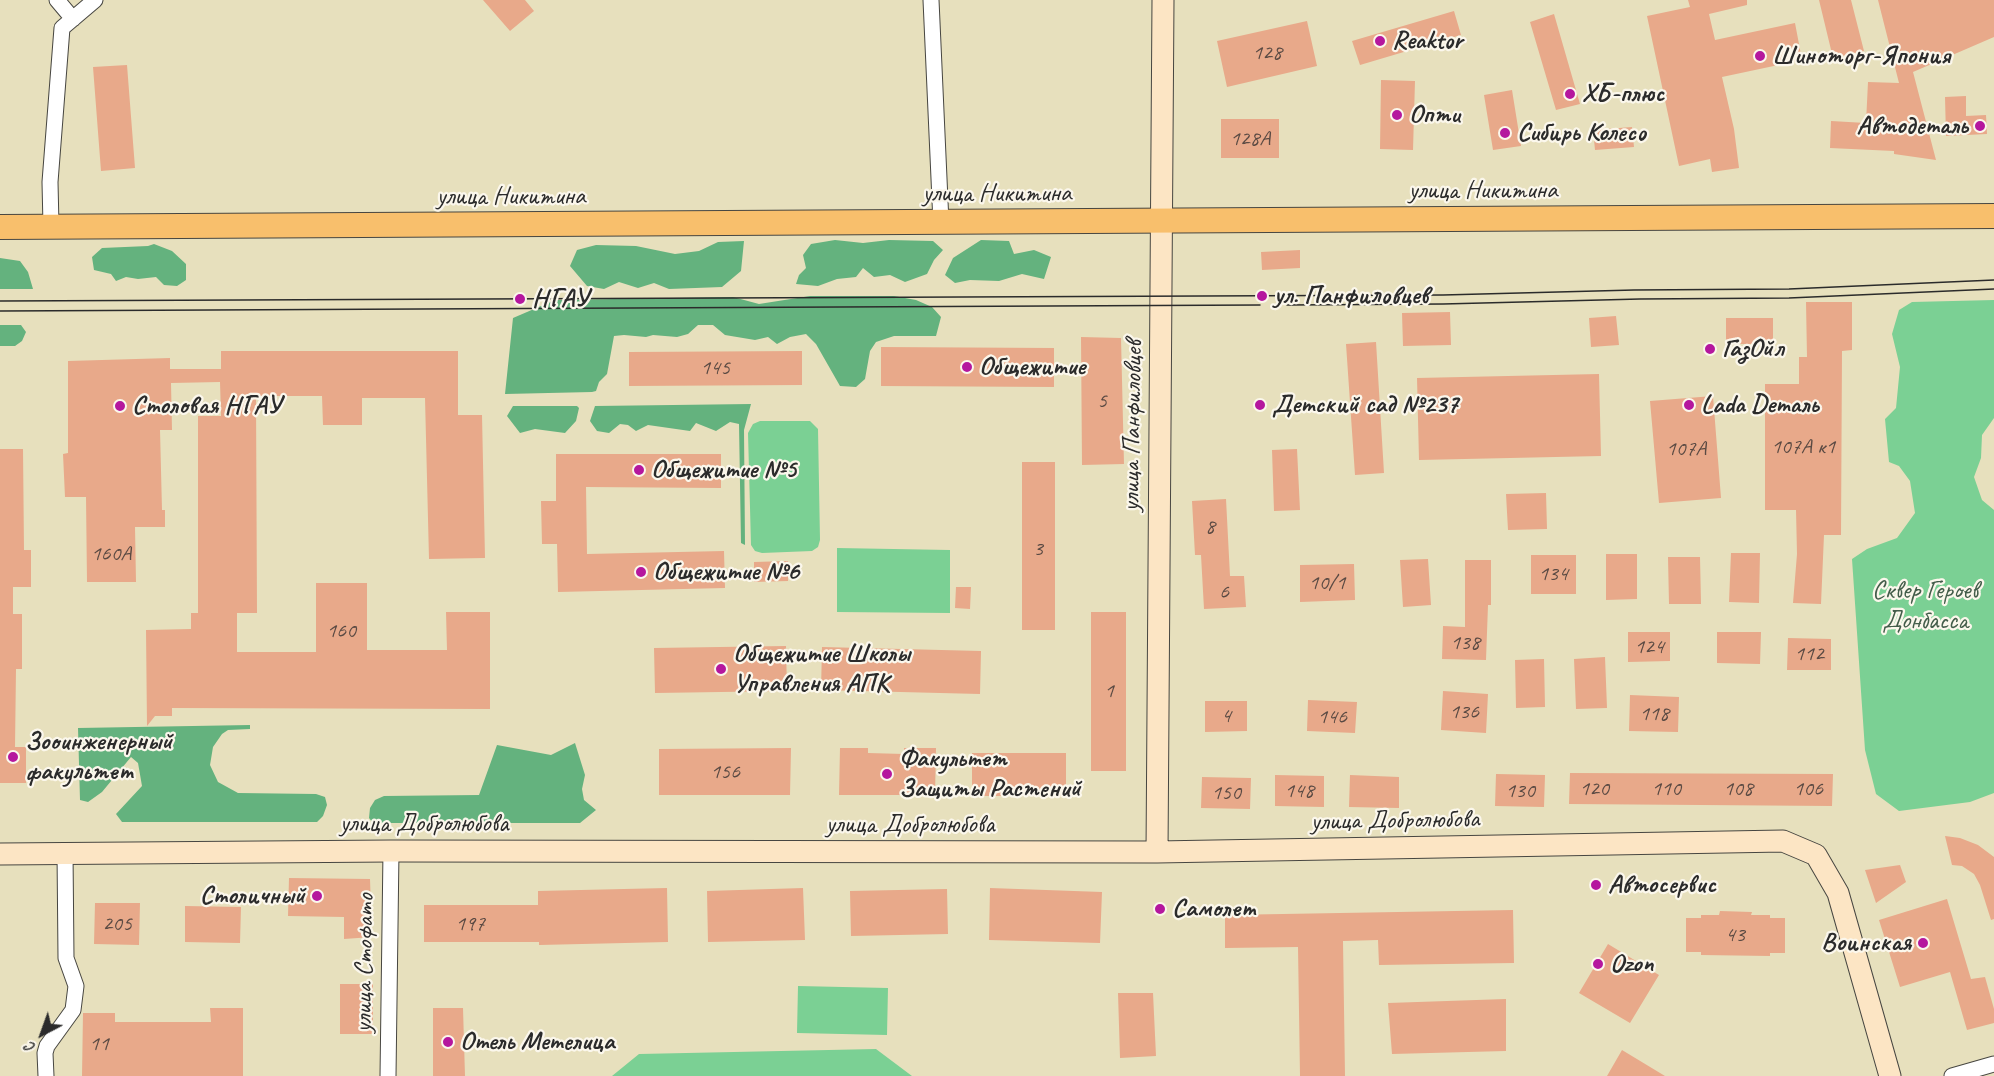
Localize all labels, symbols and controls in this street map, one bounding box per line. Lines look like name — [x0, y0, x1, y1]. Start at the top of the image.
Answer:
place label: Reaktor — [1392, 25, 1462, 57]
marker: Reaktor — [1373, 34, 1387, 48]
house number: 128 — [1252, 40, 1282, 66]
place label: Шиноторг-Япония — [1772, 40, 1950, 72]
marker: Шиноторг-Япония — [1753, 49, 1767, 63]
place label: ХБ-плюс — [1582, 78, 1664, 110]
marker: ХБ-плюс — [1563, 87, 1577, 101]
place label: Опти — [1409, 99, 1460, 131]
marker: Опти — [1390, 108, 1404, 122]
place label: Автодеталь — [1857, 110, 1968, 142]
place label: Сибирь Колесо — [1517, 117, 1646, 149]
marker: Автодеталь — [1973, 119, 1987, 133]
house number: 128А — [1230, 126, 1270, 152]
marker: Сибирь Колесо — [1498, 126, 1512, 140]
street label: улица Никитина — [1409, 175, 1557, 207]
street label: улица Никитина — [923, 178, 1071, 210]
street label: улица Никитина — [437, 181, 585, 213]
place label: ул. Панфиловцев — [1274, 280, 1429, 312]
place label: НГАУ — [532, 283, 589, 315]
marker: ул. Панфиловцев — [1255, 289, 1269, 303]
marker: НГАУ — [513, 292, 527, 306]
place label: ГазОйл — [1722, 333, 1783, 365]
street label: улица Панфиловцев — [1116, 340, 1150, 512]
marker: ГазОйл — [1703, 342, 1717, 356]
place label: Общежитие — [979, 351, 1085, 383]
house number: 145 — [700, 355, 730, 381]
marker: Общежитие — [960, 360, 974, 374]
house number: 5 — [1097, 388, 1107, 414]
place label: Детский сад №237 — [1272, 389, 1458, 421]
place label: Lada Dеталь — [1701, 389, 1819, 421]
place label: Столовая НГАУ — [132, 390, 282, 422]
marker: Детский сад №237 — [1253, 398, 1267, 412]
marker: Lada Dеталь — [1682, 398, 1696, 412]
marker: Столовая НГАУ — [113, 399, 127, 413]
house number: 107А к1 — [1771, 434, 1835, 460]
house number: 107А — [1666, 436, 1706, 462]
place label: Общежитие №5 — [651, 454, 796, 486]
marker: Общежитие №5 — [632, 463, 646, 477]
house number: 8 — [1205, 514, 1215, 540]
house number: 3 — [1033, 536, 1043, 562]
house number: 160А — [91, 541, 131, 567]
place label: Общежитие №6 — [653, 556, 799, 588]
house number: 134 — [1538, 561, 1568, 587]
marker: Общежитие №6 — [634, 565, 648, 579]
house number: 10/1 — [1309, 570, 1345, 596]
park label: Сквер Героев Донбасса — [1872, 575, 1978, 636]
house number: 6 — [1219, 579, 1229, 605]
house number: 160 — [326, 618, 356, 644]
house number: 138 — [1450, 630, 1480, 656]
house number: 124 — [1634, 634, 1664, 660]
place label: Общежитие Школы Управления АПК — [733, 638, 910, 700]
house number: 112 — [1794, 641, 1824, 667]
marker: Общежитие Школы Управления АПК — [714, 662, 728, 676]
house number: 1 — [1104, 678, 1114, 704]
house number: 136 — [1449, 699, 1479, 725]
house number: 118 — [1639, 701, 1669, 727]
house number: 4 — [1221, 703, 1231, 729]
house number: 146 — [1317, 704, 1347, 730]
place label: Зооинженерный факультет — [25, 726, 172, 788]
place label: Факультет Защиты Растений — [899, 743, 1081, 804]
marker: Зооинженерный факультет — [6, 750, 20, 764]
house number: 156 — [710, 759, 740, 785]
marker: Факультет Защиты Растений — [880, 767, 894, 781]
house number: 120 — [1579, 776, 1609, 802]
house number: 110 — [1651, 776, 1681, 802]
house number: 108 — [1723, 776, 1753, 802]
house number: 106 — [1793, 776, 1823, 802]
house number: 148 — [1284, 778, 1314, 804]
house number: 130 — [1505, 778, 1535, 804]
house number: 150 — [1211, 780, 1241, 806]
street label: улица Добролюбова — [1310, 804, 1480, 838]
street label: улица Добролюбова — [340, 808, 508, 840]
street label: улица Добролюбова — [826, 809, 994, 841]
place label: Автосервис — [1608, 869, 1716, 901]
marker: Автосервис — [1589, 878, 1603, 892]
place label: Столичный — [200, 880, 305, 912]
marker: Столичный — [310, 889, 324, 903]
street label: улица Стофато — [348, 893, 382, 1033]
place label: Самолет — [1172, 893, 1256, 925]
marker: Самолет — [1153, 902, 1167, 916]
house number: 205 — [102, 911, 132, 937]
house number: 197 — [455, 911, 485, 937]
house number: 43 — [1725, 922, 1745, 948]
place label: Воинская — [1821, 927, 1911, 959]
marker: Воинская — [1916, 936, 1930, 950]
place label: Ozon — [1610, 948, 1653, 980]
marker: Ozon — [1591, 957, 1605, 971]
north arrow — [12, 1004, 72, 1064]
place label: Отель Метелица — [460, 1026, 614, 1058]
house number: 11 — [89, 1031, 109, 1057]
marker: Отель Метелица — [441, 1035, 455, 1049]
text: С — [21, 1037, 40, 1058]

